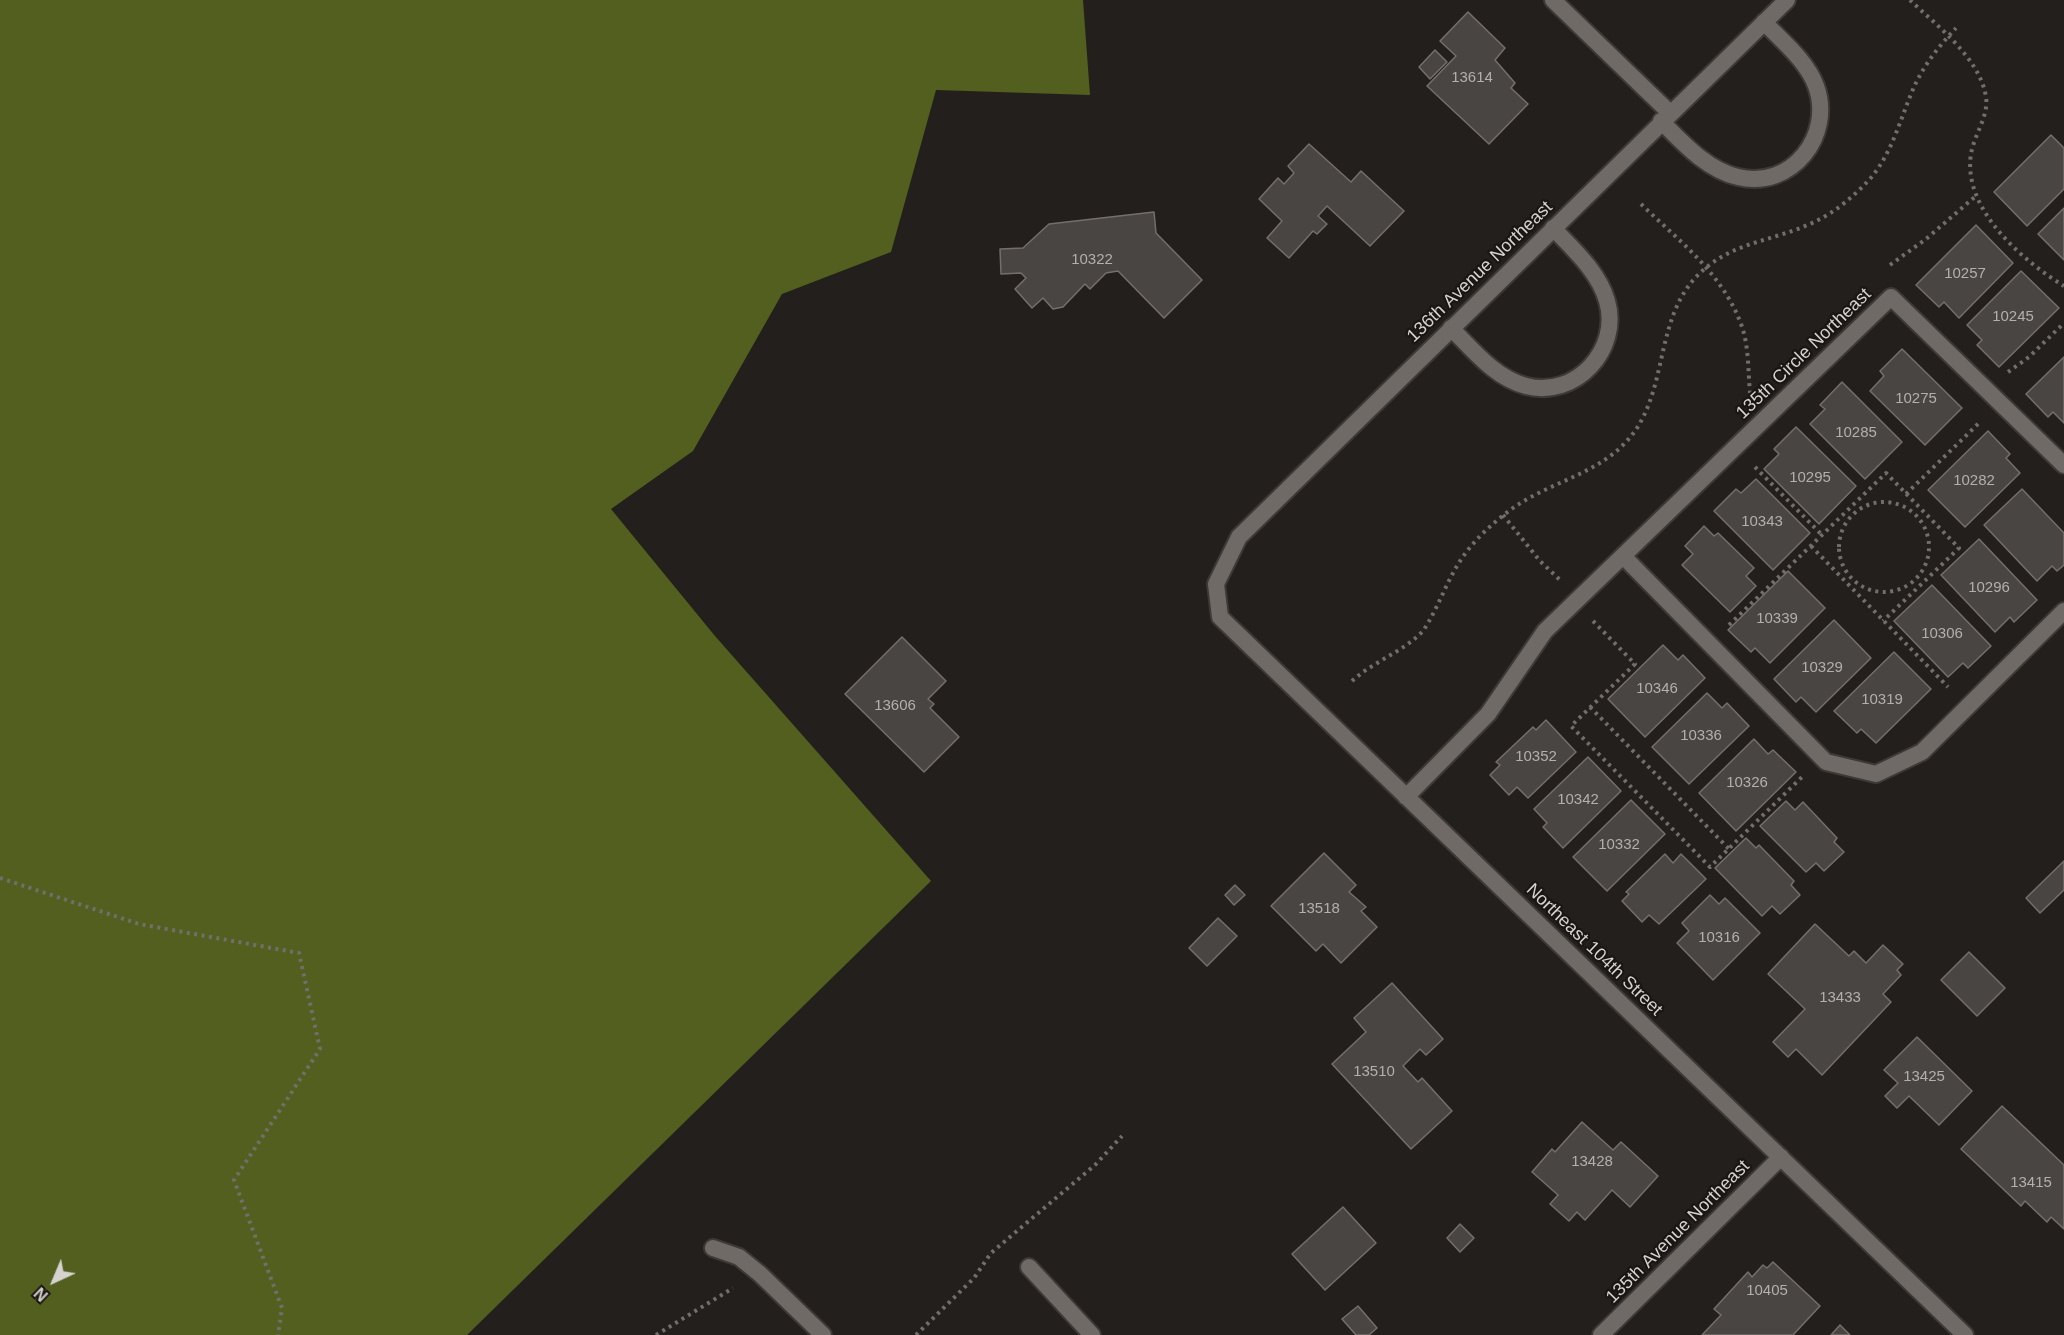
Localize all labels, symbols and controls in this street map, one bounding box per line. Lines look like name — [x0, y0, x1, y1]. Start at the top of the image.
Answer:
house number: 13614 — [1451, 69, 1493, 87]
street label: 136th Avenue Northeast — [1403, 197, 1557, 347]
house number: 10322 — [1071, 251, 1113, 269]
house number: 10257 — [1944, 265, 1986, 283]
street label: 135th Circle Northeast — [1732, 284, 1876, 424]
house number: 10245 — [1992, 308, 2034, 326]
house number: 10275 — [1895, 390, 1937, 408]
house number: 10285 — [1835, 424, 1877, 442]
house number: 10295 — [1789, 469, 1831, 487]
house number: 10282 — [1953, 472, 1995, 490]
house number: 10343 — [1741, 513, 1783, 531]
house number: 10296 — [1968, 579, 2010, 597]
house number: 10339 — [1756, 610, 1798, 628]
house number: 10306 — [1921, 625, 1963, 643]
house number: 10329 — [1801, 659, 1843, 677]
house number: 10346 — [1636, 680, 1678, 698]
house number: 10319 — [1861, 691, 1903, 709]
house number: 13606 — [874, 697, 916, 715]
house number: 10336 — [1680, 727, 1722, 745]
house number: 10352 — [1515, 748, 1557, 766]
house number: 10326 — [1726, 774, 1768, 792]
house number: 10342 — [1557, 791, 1599, 809]
house number: 10332 — [1598, 836, 1640, 854]
street label: Northeast 104th Street — [1521, 879, 1667, 1021]
house number: 13518 — [1298, 900, 1340, 918]
house number: 10316 — [1698, 929, 1740, 947]
house number: 13433 — [1819, 989, 1861, 1007]
house number: 13510 — [1353, 1063, 1395, 1081]
house number: 13425 — [1903, 1068, 1945, 1086]
house number: 13428 — [1571, 1153, 1613, 1171]
street label: 135th Avenue Northeast — [1602, 1156, 1754, 1308]
house number: 13415 — [2010, 1174, 2052, 1192]
north arrow — [24, 1251, 84, 1311]
house number: 10405 — [1746, 1282, 1788, 1300]
text: N — [31, 1284, 51, 1304]

